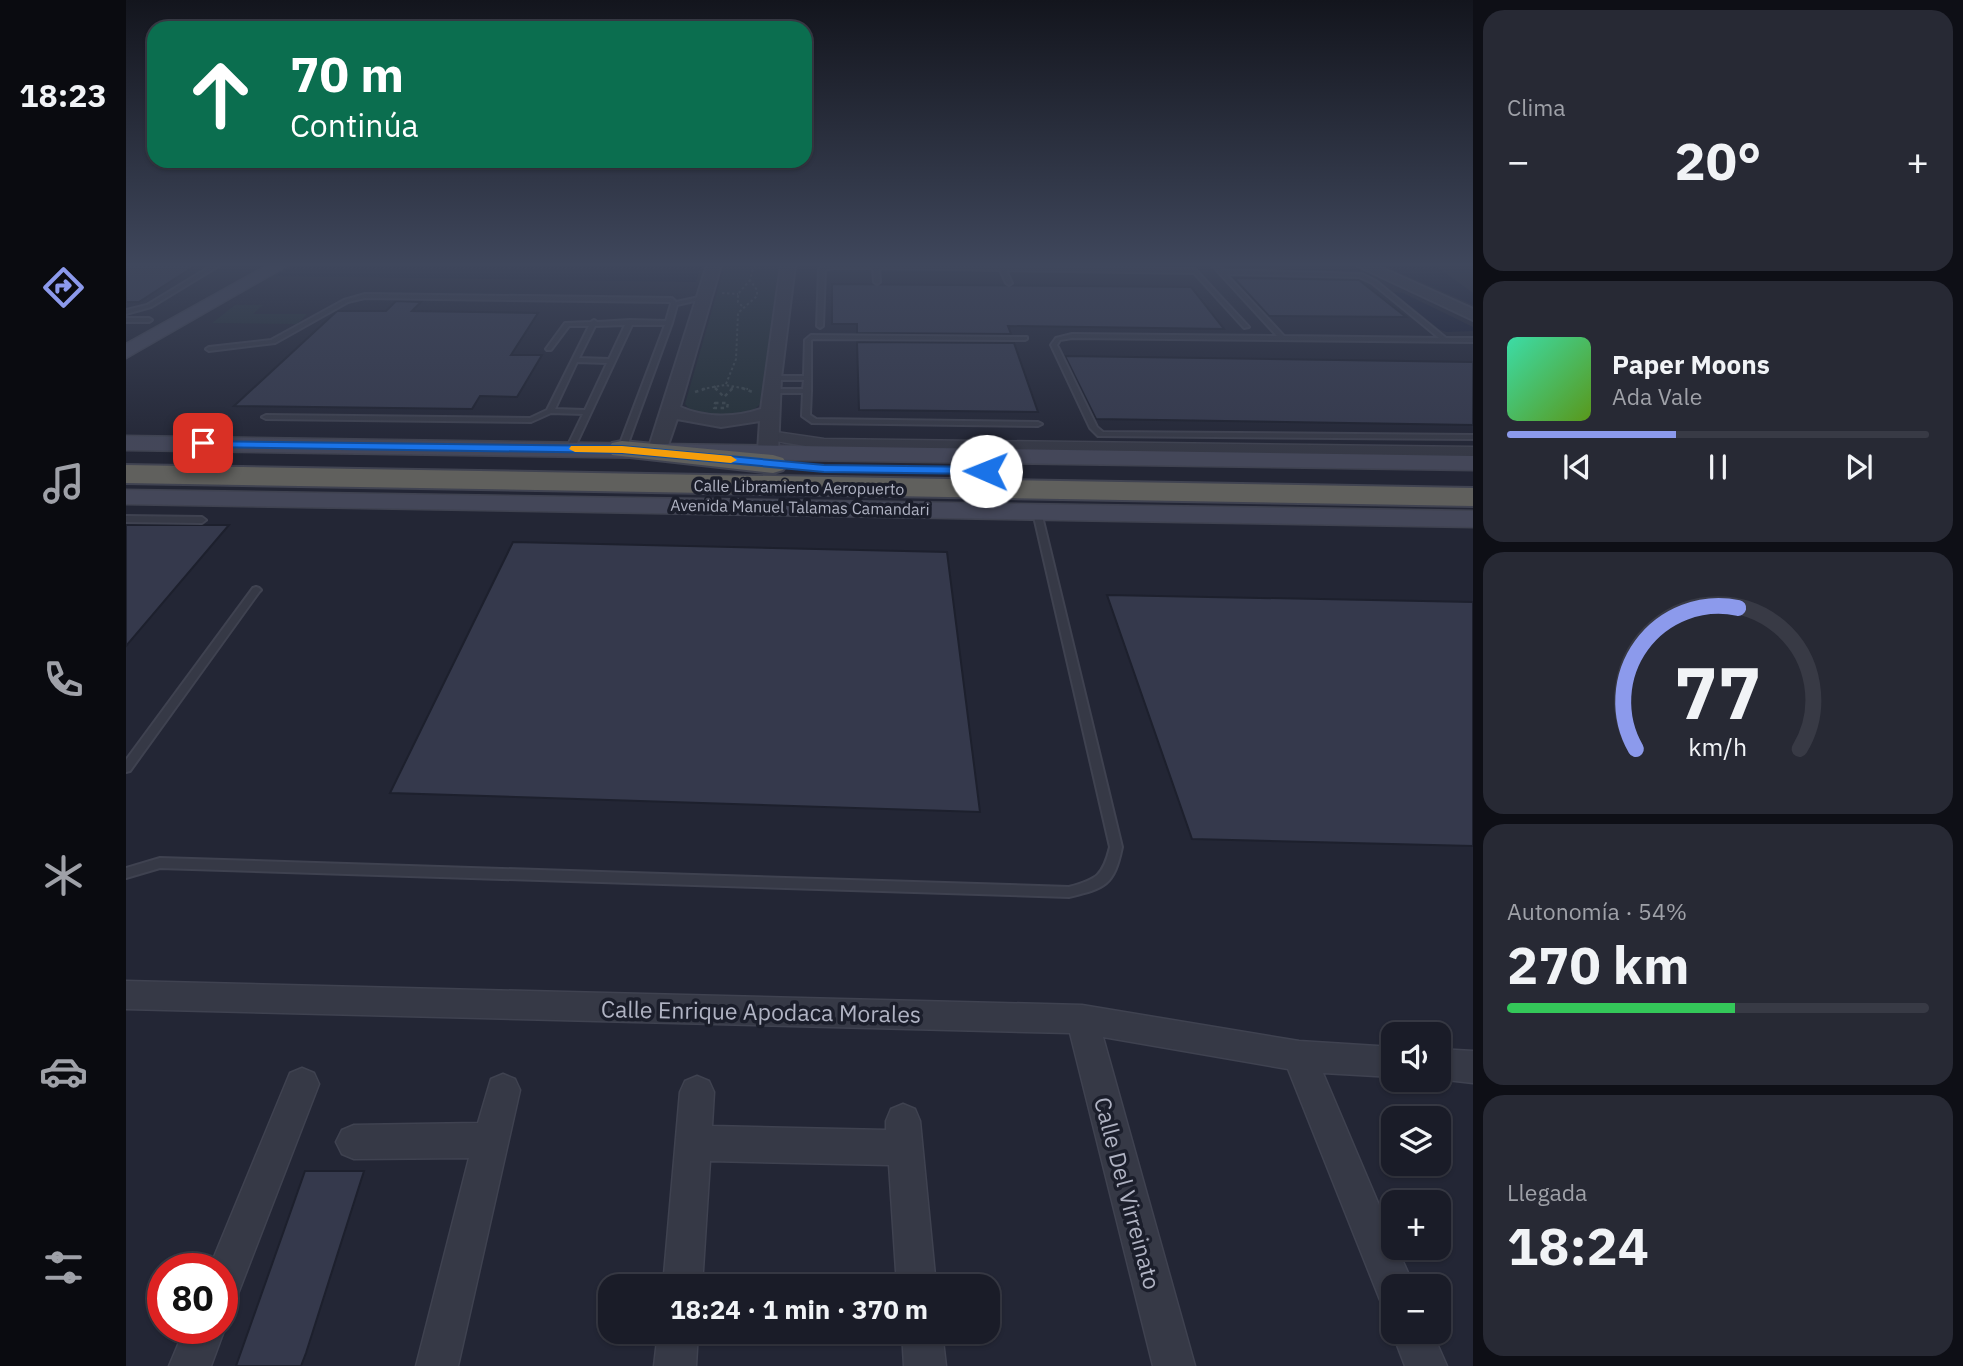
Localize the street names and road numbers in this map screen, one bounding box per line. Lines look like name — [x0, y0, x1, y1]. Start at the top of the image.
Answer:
street label: Calle Libramiento Aeropuerto — [693, 475, 905, 499]
street label: Avenida Manuel Talamas Camandari — [670, 495, 930, 519]
street label: Calle Enrique Apodaca Morales — [601, 993, 921, 1029]
street label: Calle Del Virreinato — [1088, 1094, 1168, 1292]

